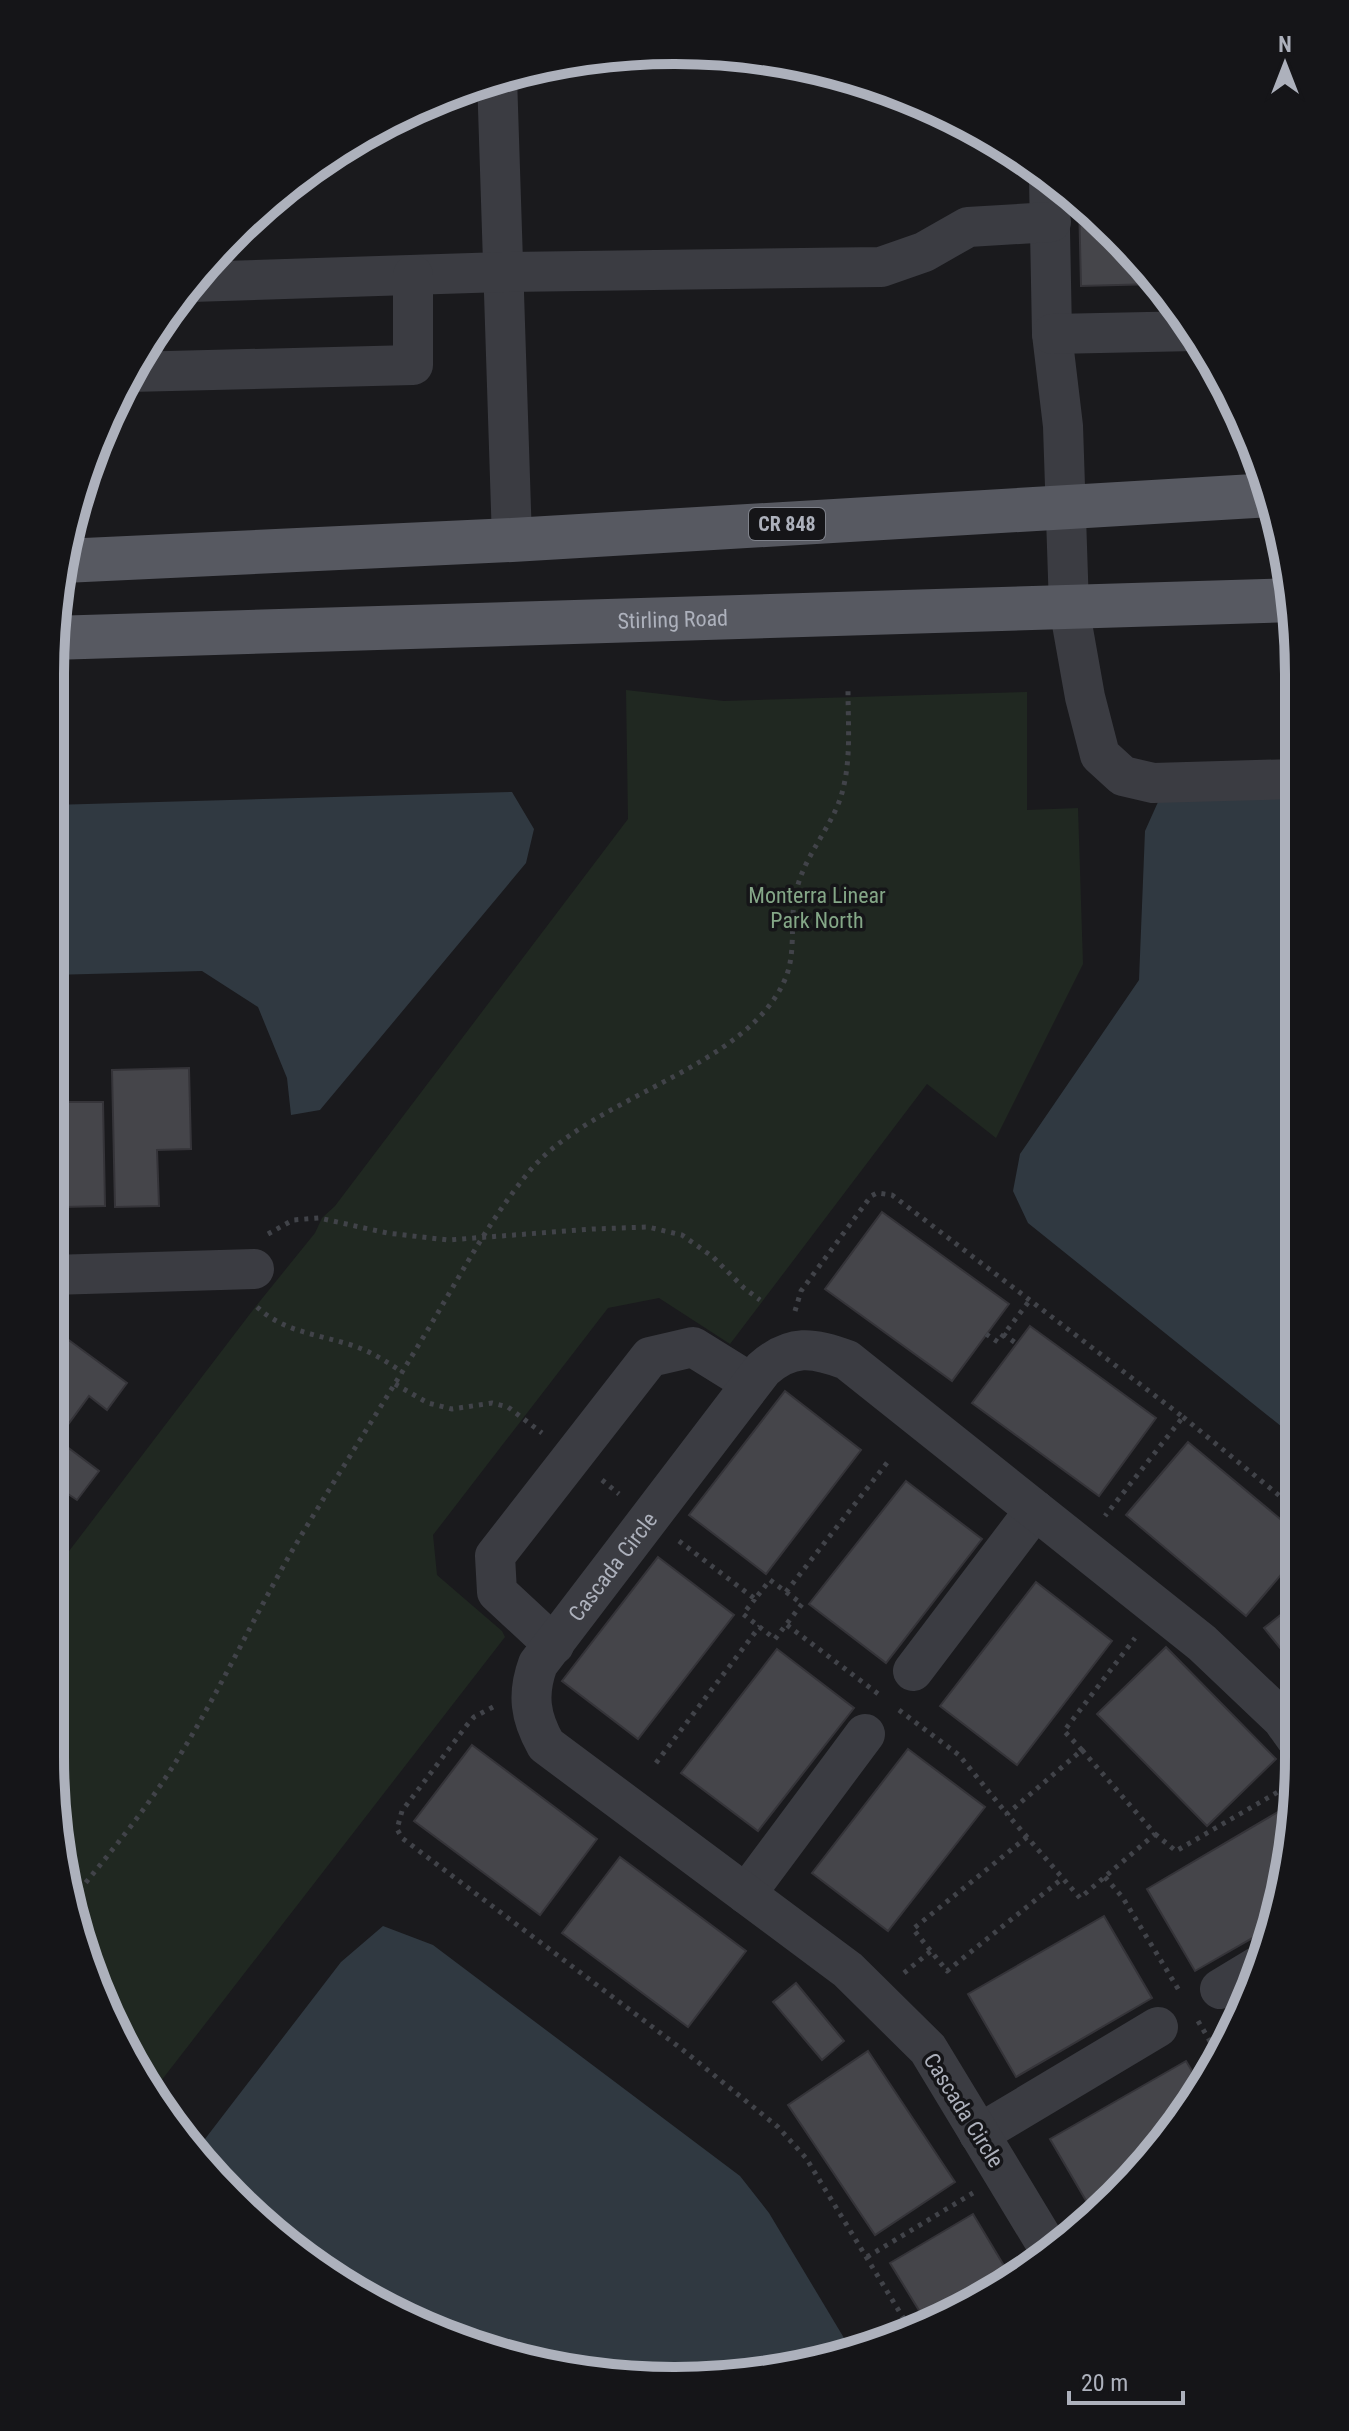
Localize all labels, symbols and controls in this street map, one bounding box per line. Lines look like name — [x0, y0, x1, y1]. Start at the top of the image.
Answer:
north arrow — [1245, 24, 1325, 104]
text: N — [1278, 32, 1292, 57]
road number: CR 848 — [749, 508, 825, 540]
street label: Stirling Road — [617, 605, 728, 634]
park label: Monterra Linear Park North — [748, 883, 886, 933]
street label: Cascada Circle — [563, 1508, 662, 1626]
street label: Cascada Circle — [919, 2049, 1009, 2172]
scale bar — [1069, 2355, 1183, 2405]
text: 20 m — [1081, 2369, 1128, 2397]

